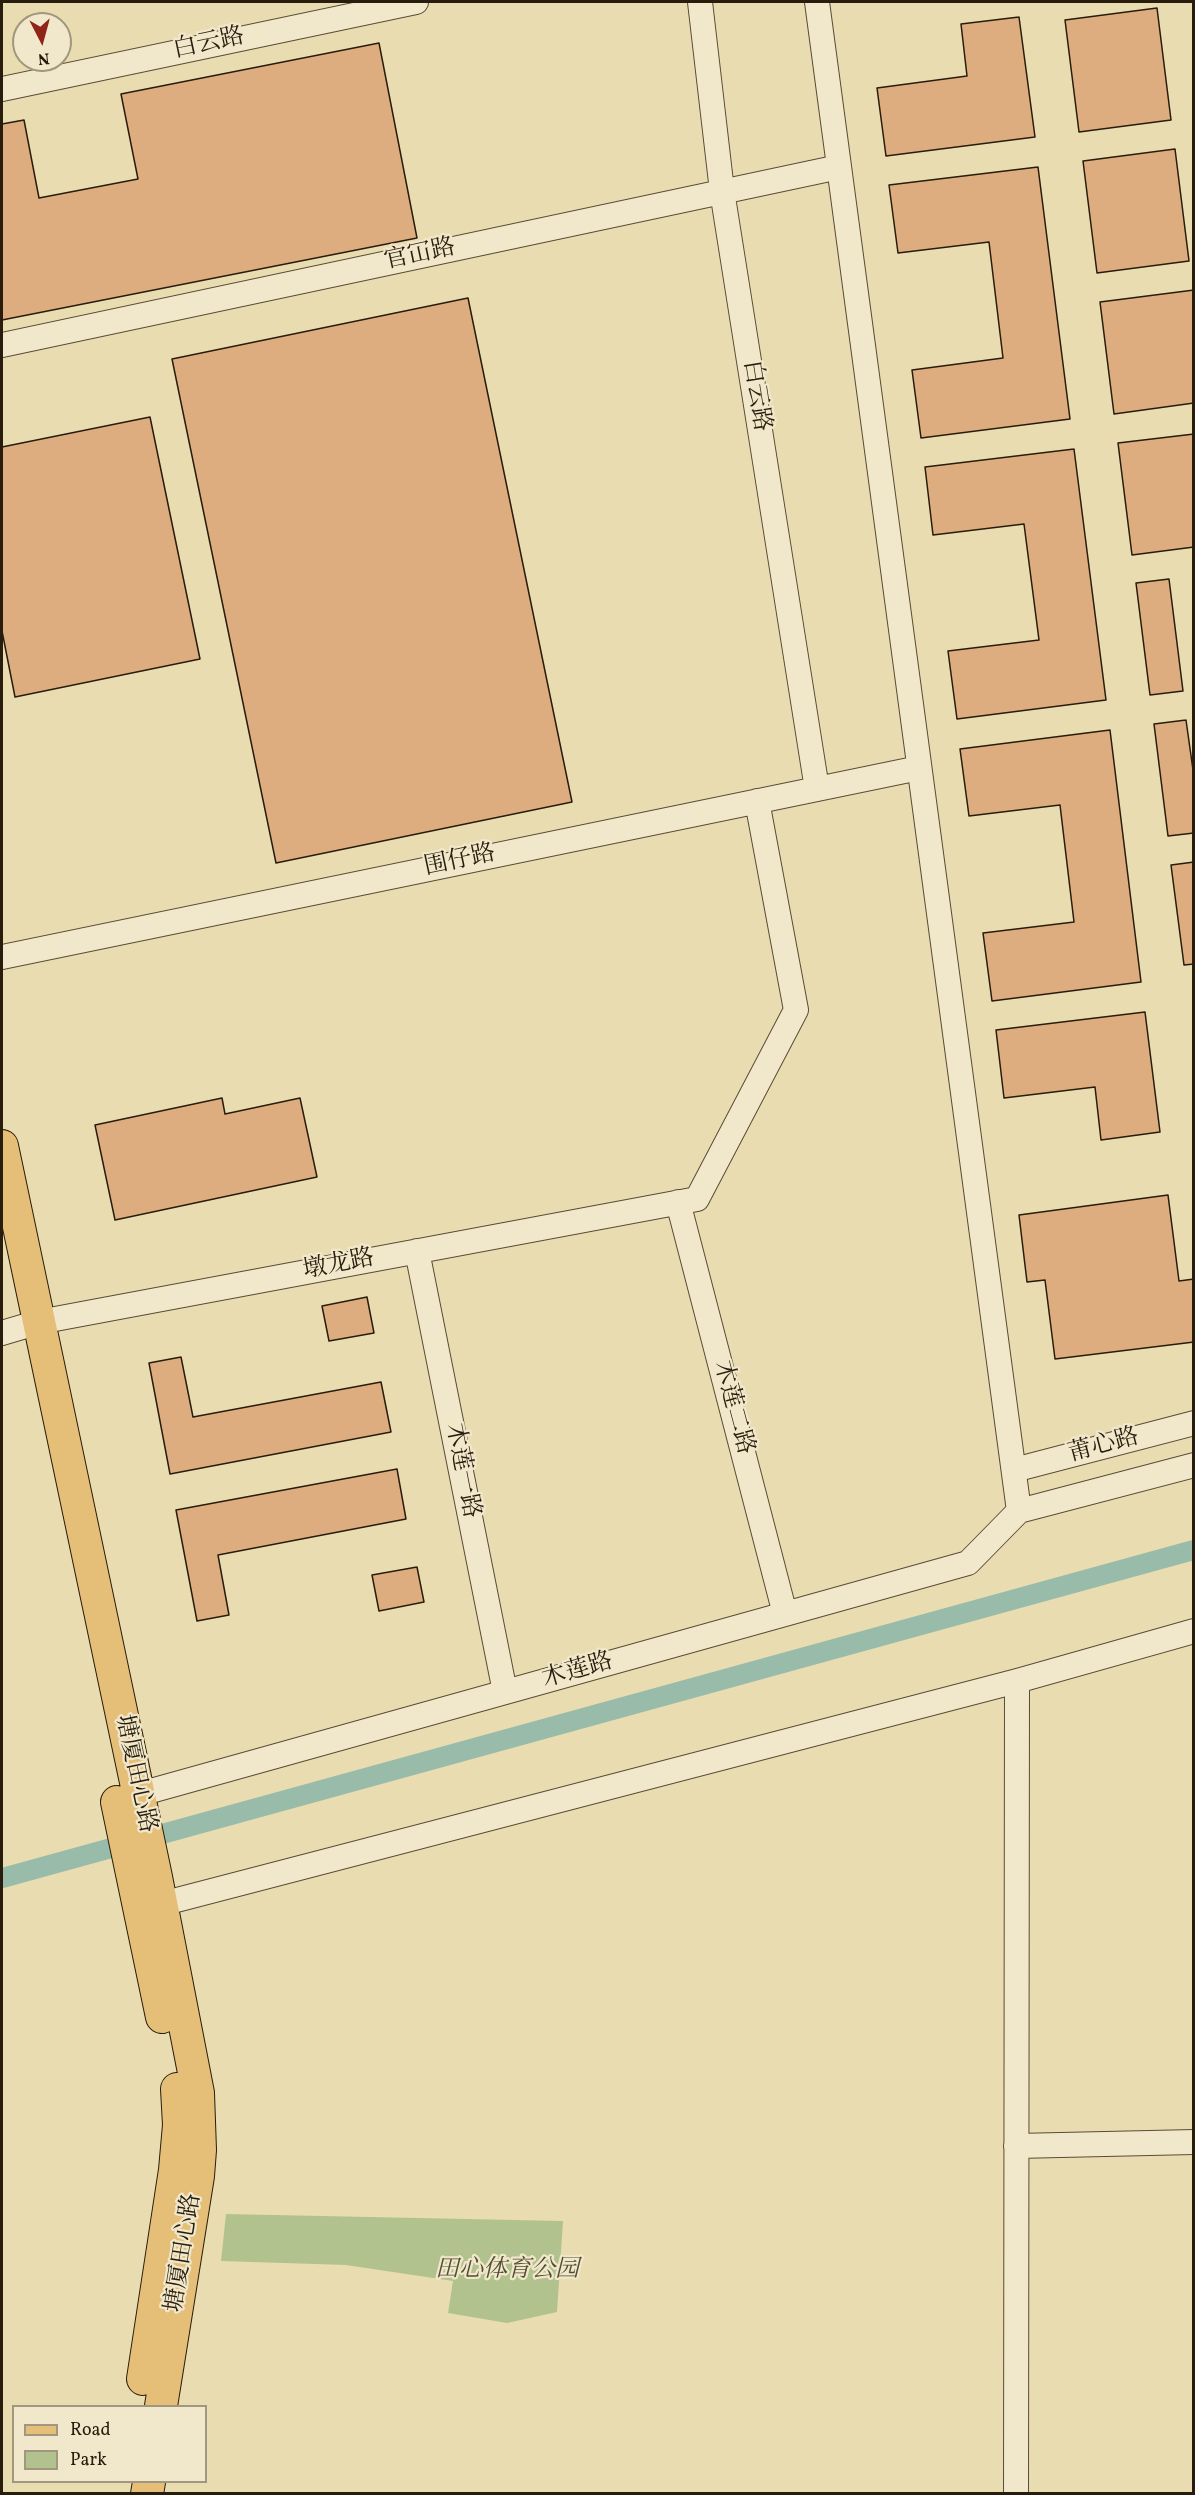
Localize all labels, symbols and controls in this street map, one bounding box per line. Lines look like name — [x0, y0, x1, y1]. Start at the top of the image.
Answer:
north arrow — [12, 12, 72, 72]
street label: 白云路 — [171, 23, 247, 67]
text: N — [37, 46, 51, 69]
street label: 官冚路 — [382, 234, 458, 278]
street label: 白云路 — [735, 358, 775, 434]
street label: 围仔路 — [422, 840, 498, 884]
street label: 墩龙路 — [301, 1245, 377, 1287]
street label: 木莲二路 — [706, 1358, 758, 1458]
street label: 木莲一路 — [438, 1421, 484, 1521]
street label: 莆心路 — [1065, 1424, 1143, 1470]
street label: 木莲路 — [539, 1648, 617, 1696]
street label: 塘厦田心路 — [107, 1712, 161, 1836]
street label: 塘厦田心路 — [161, 2191, 209, 2315]
park label: 田心体育公园 — [435, 2258, 579, 2286]
legend — [12, 2405, 207, 2483]
text: Road — [70, 2418, 111, 2443]
text: Park — [70, 2448, 107, 2473]

